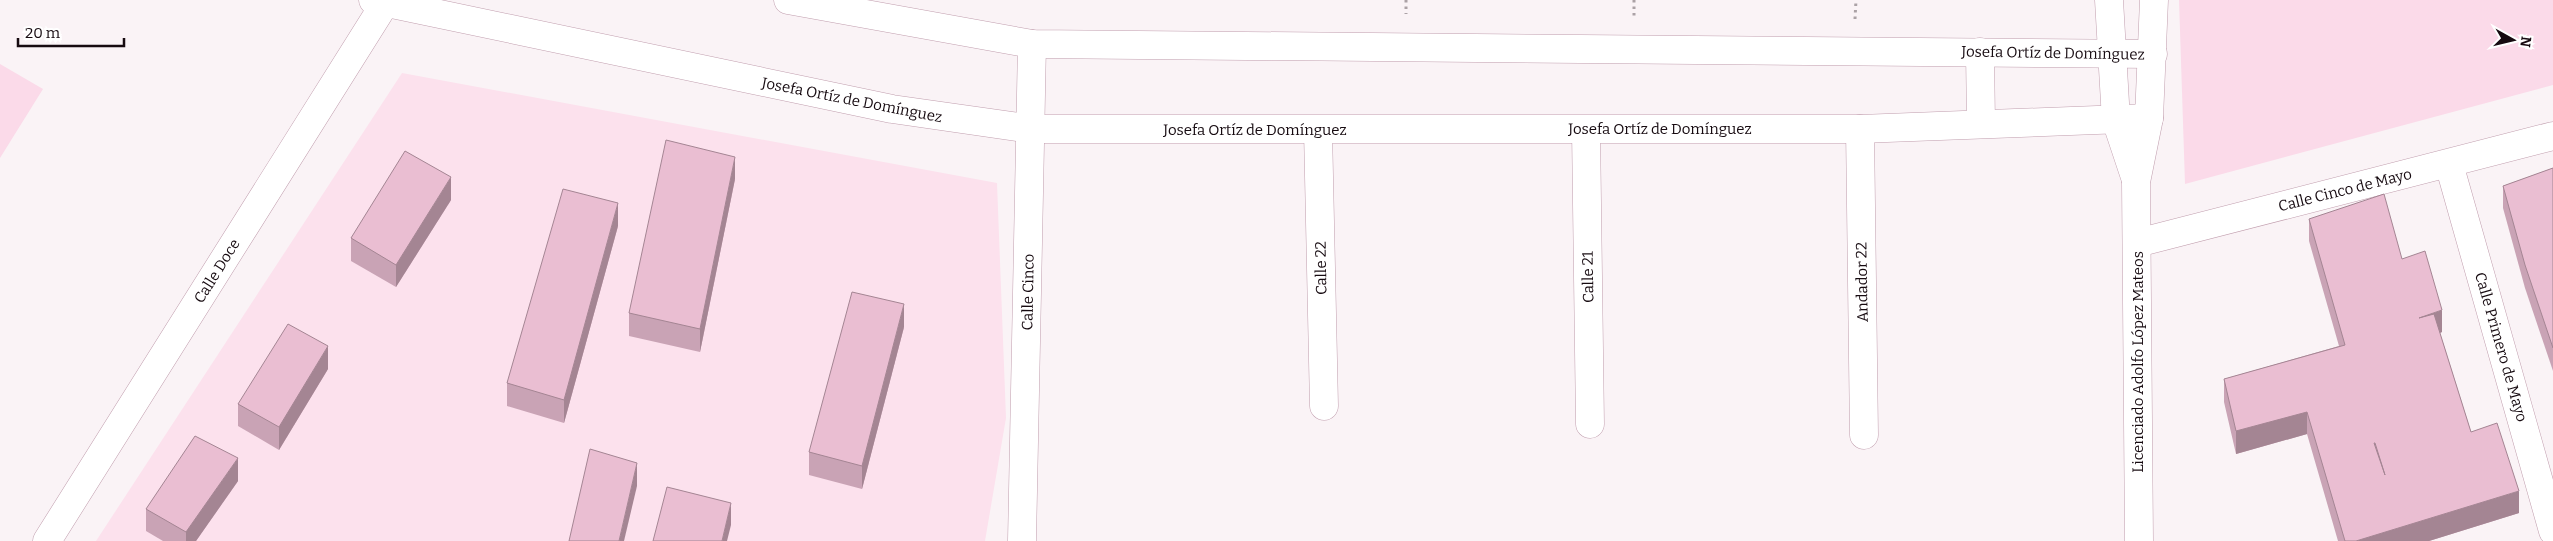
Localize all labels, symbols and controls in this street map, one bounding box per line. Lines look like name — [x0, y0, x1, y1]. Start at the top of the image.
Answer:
scale bar — [18, 15, 124, 47]
north arrow — [2488, 15, 2538, 65]
text: 20 m — [25, 24, 61, 42]
text: N — [2516, 35, 2535, 48]
street label: Josefa Ortíz de Domínguez — [1960, 42, 2145, 64]
street label: Josefa Ortíz de Domínguez — [759, 73, 944, 126]
street label: Josefa Ortíz de Domínguez — [1567, 120, 1752, 138]
street label: Josefa Ortíz de Domínguez — [1162, 121, 1347, 139]
street label: Calle Cinco de Mayo — [2276, 165, 2414, 215]
street label: Calle Doce — [190, 236, 244, 306]
street label: Calle 22 — [1312, 241, 1330, 295]
street label: Andador 22 — [1852, 242, 1872, 322]
street label: Calle 21 — [1579, 251, 1597, 303]
street label: Licenciado Adolfo López Mateos — [2129, 251, 2147, 473]
street label: Calle Cinco — [1018, 254, 1038, 330]
street label: Calle Primero de Mayo — [2471, 270, 2531, 424]

